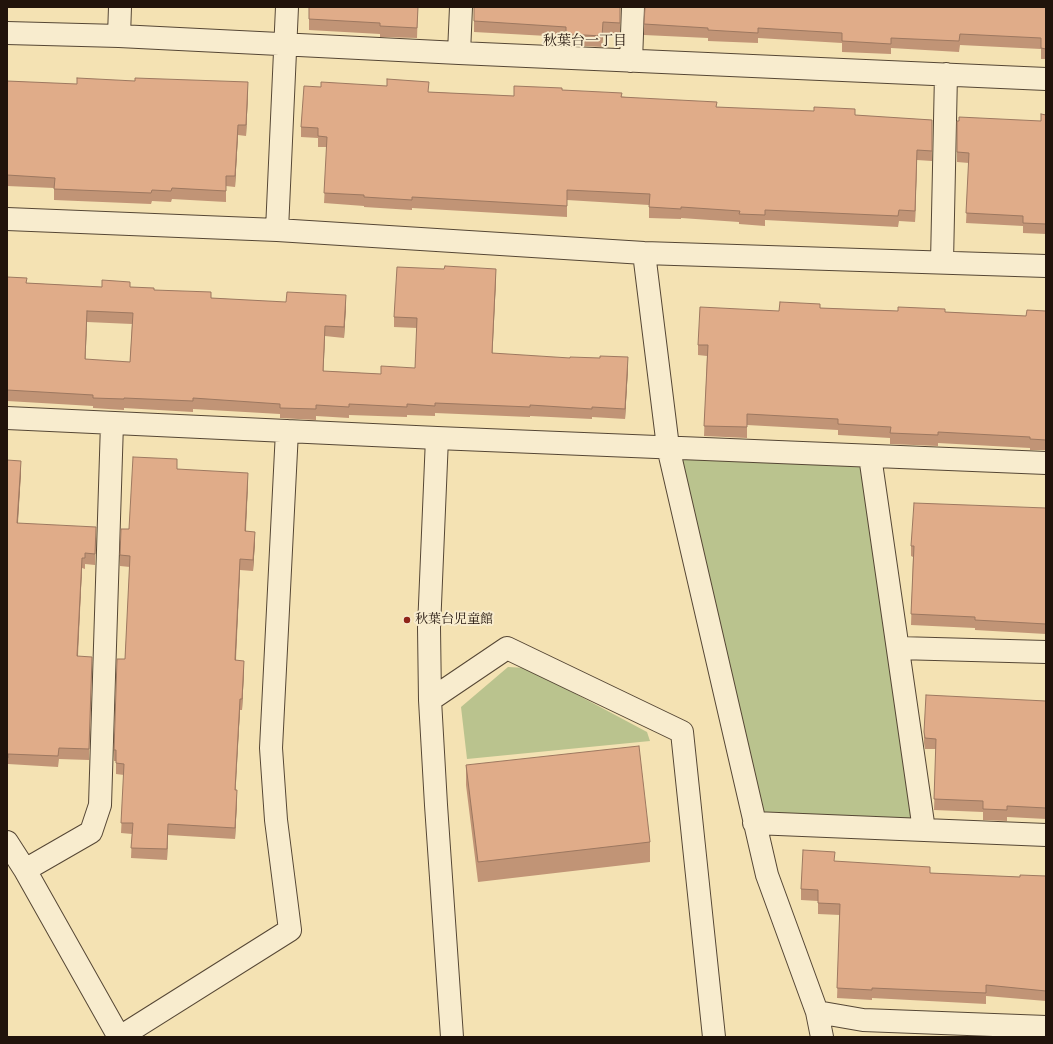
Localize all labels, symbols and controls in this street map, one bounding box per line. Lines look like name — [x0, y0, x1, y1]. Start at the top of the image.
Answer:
district label: 秋葉台一丁目 — [543, 34, 627, 50]
place label: 秋葉台児童館 — [415, 612, 493, 628]
marker: 秋葉台児童館 — [402, 615, 412, 625]

